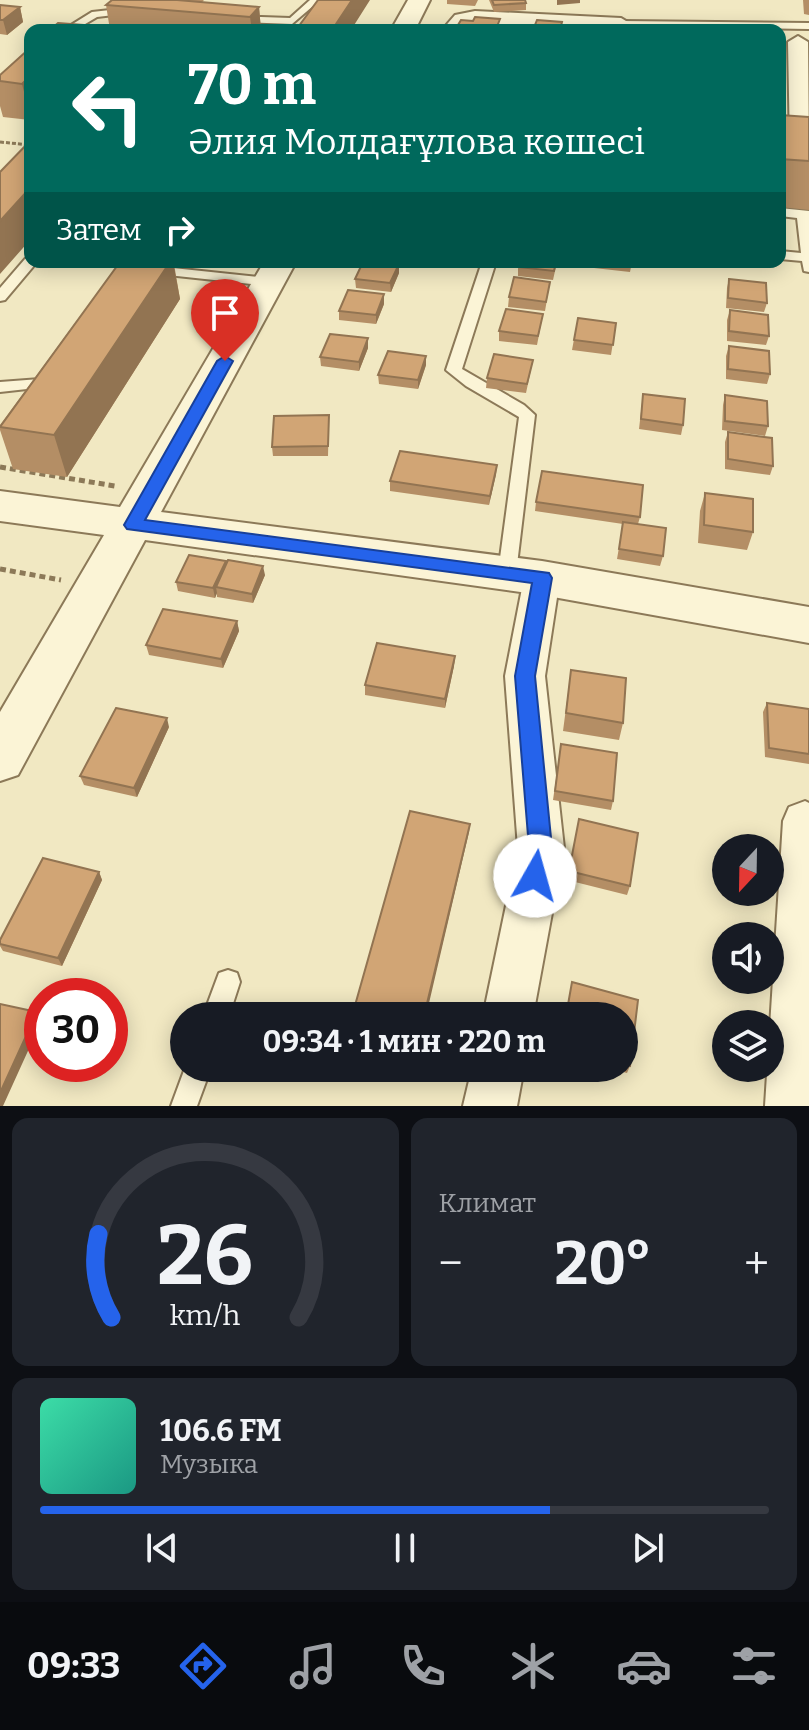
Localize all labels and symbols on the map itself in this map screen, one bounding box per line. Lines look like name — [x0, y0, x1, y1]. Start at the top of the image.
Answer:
pin — [191, 279, 259, 361]
position arrow — [493, 834, 577, 918]
north arrow — [712, 834, 784, 906]
speed limit sign: 30 — [24, 978, 128, 1082]

